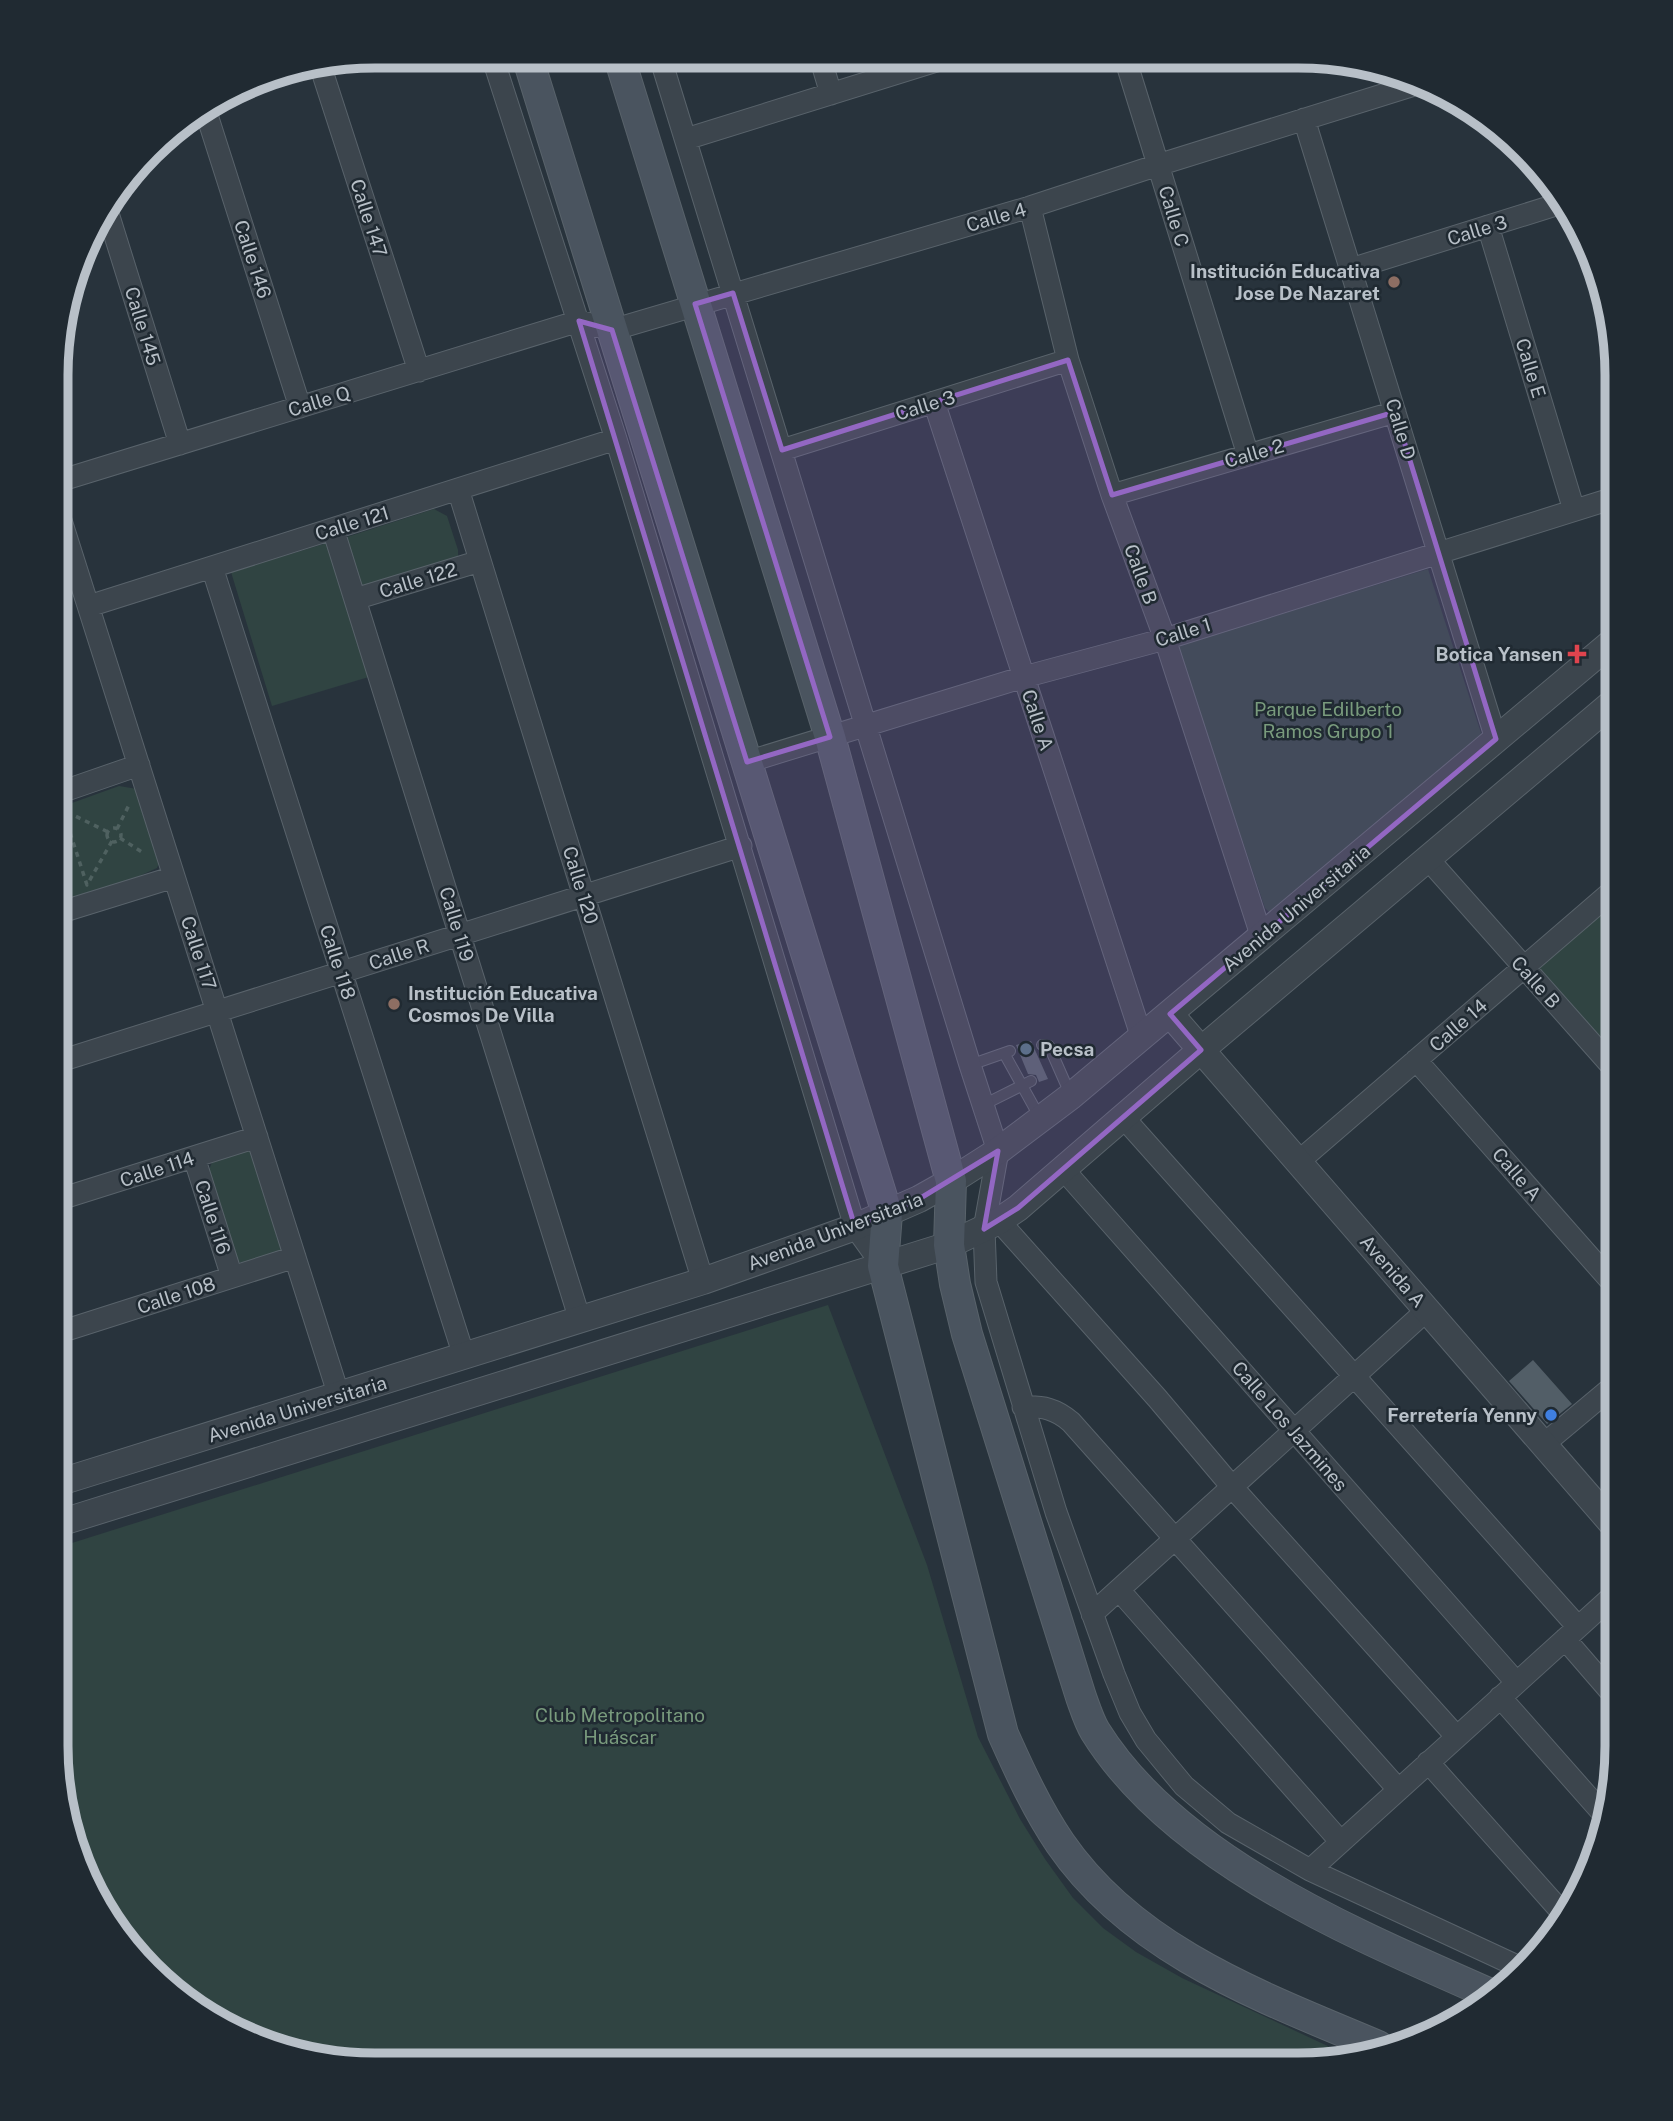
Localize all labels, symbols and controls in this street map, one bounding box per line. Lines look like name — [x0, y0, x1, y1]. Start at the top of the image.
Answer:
street label: Calle 147 — [346, 176, 392, 260]
street label: Calle C — [1154, 183, 1194, 249]
street label: Calle 4 — [963, 198, 1029, 236]
street label: Calle 3 — [1444, 210, 1510, 250]
street label: Calle 146 — [230, 217, 276, 301]
place label: Institución Educativa Jose De Nazaret — [1190, 260, 1380, 304]
marker: Institución Educativa Jose De Nazaret — [1386, 274, 1402, 290]
street label: Calle 145 — [121, 284, 165, 368]
street label: Calle E — [1512, 335, 1550, 401]
street label: Calle Q — [285, 381, 353, 421]
street label: Calle 3 — [892, 385, 958, 425]
street label: Calle D — [1381, 396, 1421, 462]
street label: Calle 2 — [1222, 434, 1286, 472]
street label: Calle 121 — [312, 501, 392, 545]
street label: Calle B — [1120, 541, 1162, 607]
street label: Calle 122 — [377, 558, 459, 602]
street label: Calle 1 — [1152, 613, 1214, 651]
place label: Botica Yansen — [1436, 643, 1563, 665]
marker: Botica Yansen — [1569, 646, 1585, 662]
street label: Calle A — [1018, 687, 1058, 753]
park label: Parque Edilberto Ramos Grupo 1 — [1254, 698, 1402, 742]
street label: Avenida Universitaria — [1218, 840, 1374, 976]
street label: Calle 120 — [559, 843, 603, 927]
street label: Calle 119 — [435, 884, 479, 964]
street label: Calle 117 — [177, 913, 221, 993]
street label: Calle 118 — [316, 922, 360, 1002]
street label: Calle R — [366, 934, 432, 974]
street label: Calle B — [1507, 952, 1565, 1012]
place label: Institución Educativa Cosmos De Villa — [408, 982, 598, 1026]
street label: Calle 14 — [1425, 994, 1491, 1056]
marker: Institución Educativa Cosmos De Villa — [386, 996, 402, 1012]
place label: Pecsa — [1040, 1038, 1094, 1060]
marker: Pecsa — [1018, 1041, 1034, 1057]
street label: Calle A — [1488, 1143, 1546, 1205]
street label: Calle 114 — [117, 1147, 197, 1191]
street label: Calle 116 — [191, 1177, 235, 1257]
street label: Avenida Universitaria — [744, 1187, 926, 1275]
street label: Avenida A — [1356, 1231, 1430, 1311]
street label: Calle 108 — [134, 1272, 218, 1318]
street label: Calle Los Jazmines — [1228, 1357, 1352, 1495]
street label: Avenida Universitaria — [205, 1371, 389, 1447]
place label: Ferretería Yenny — [1387, 1404, 1537, 1426]
marker: Ferretería Yenny — [1543, 1407, 1559, 1423]
park label: Club Metropolitano Huáscar — [535, 1704, 705, 1748]

